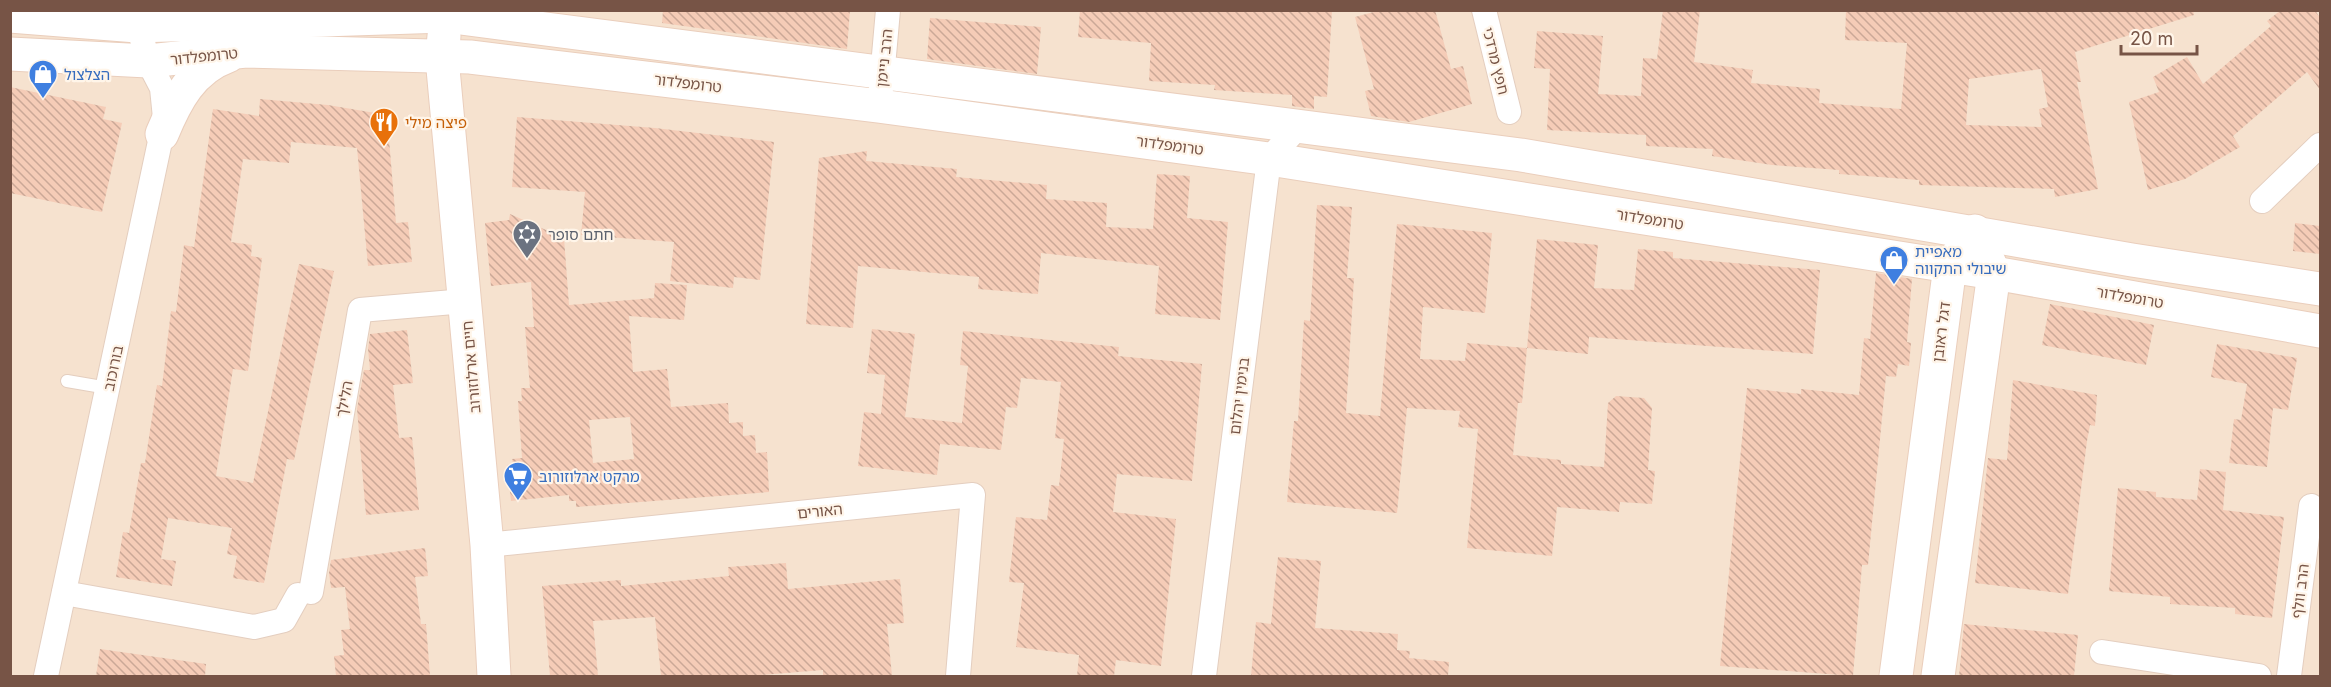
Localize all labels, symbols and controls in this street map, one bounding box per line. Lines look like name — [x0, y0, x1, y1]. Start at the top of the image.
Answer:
scale bar — [2121, 18, 2198, 56]
street label: חפץ מרדכי — [1478, 25, 1514, 97]
street label: הרב ניימן — [871, 28, 897, 88]
text: 20 m — [2130, 28, 2173, 49]
street label: טרומפלדור — [169, 43, 239, 69]
shop icon: הצלצול — [27, 58, 59, 100]
place label: הצלצול — [64, 65, 110, 84]
street label: טרומפלדור — [653, 69, 723, 97]
restaurant icon: פיצה מילי — [368, 106, 400, 148]
place label: פיצה מילי — [405, 113, 467, 132]
street label: טרומפלדור — [1135, 131, 1205, 159]
street label: טרומפלדור — [1615, 204, 1685, 234]
synagogue icon: חתם סופר — [511, 218, 543, 260]
place label: חתם סופר — [548, 225, 613, 244]
place label: מאפיית שיבולי התקווה — [1915, 242, 2007, 278]
shop icon: מאפיית שיבולי התקווה — [1878, 244, 1910, 286]
street label: טרומפלדור — [2095, 282, 2165, 312]
street label: דגל ראובן — [1928, 301, 1954, 363]
street label: חיים ארלוזורוב — [457, 320, 485, 414]
street label: בורוכוב — [99, 343, 127, 392]
street label: בנימין יהלום — [1225, 356, 1253, 436]
street label: הלילך — [331, 379, 357, 419]
supermarket icon: מרקט ארלוזורוב — [502, 460, 534, 502]
place label: מרקט ארלוזורוב — [539, 467, 640, 486]
street label: האורים — [796, 499, 844, 523]
street label: הרב וולף — [2287, 563, 2313, 619]

